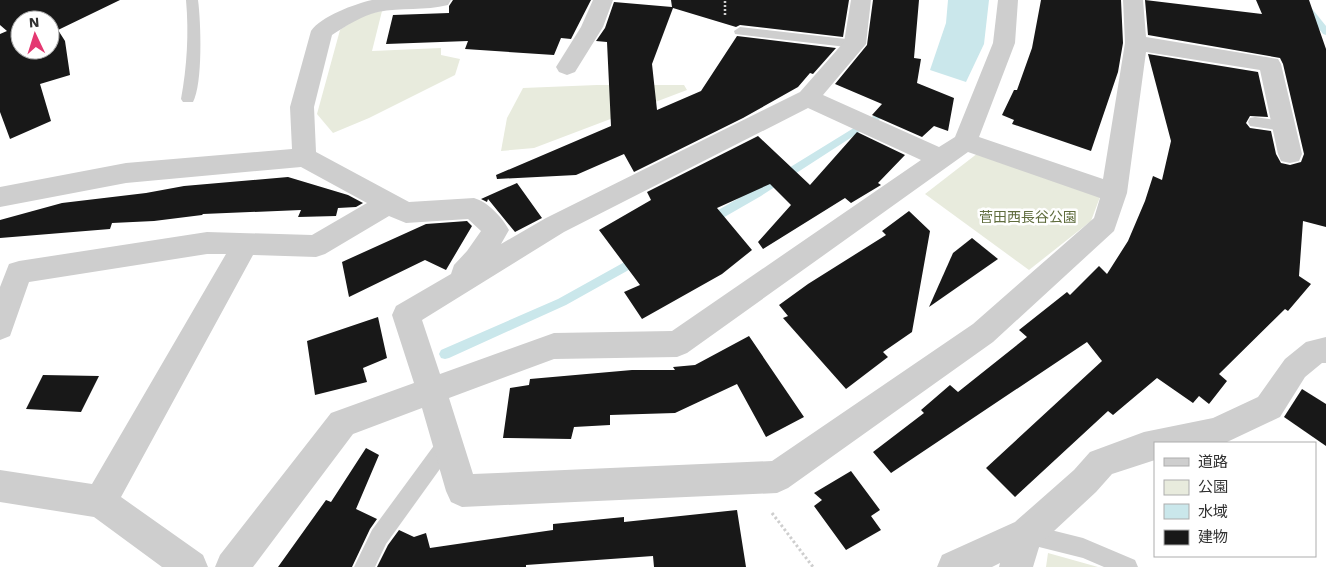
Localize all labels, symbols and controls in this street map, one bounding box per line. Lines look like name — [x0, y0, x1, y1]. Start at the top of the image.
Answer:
north arrow — [10, 10, 60, 60]
text: N — [28, 14, 40, 30]
park label: 菅田西長谷公園 — [979, 209, 1077, 225]
legend — [1154, 442, 1316, 557]
text: 道路 — [1198, 453, 1228, 471]
text: 公園 — [1198, 478, 1228, 496]
text: 水域 — [1198, 503, 1228, 521]
text: 建物 — [1198, 528, 1228, 546]

